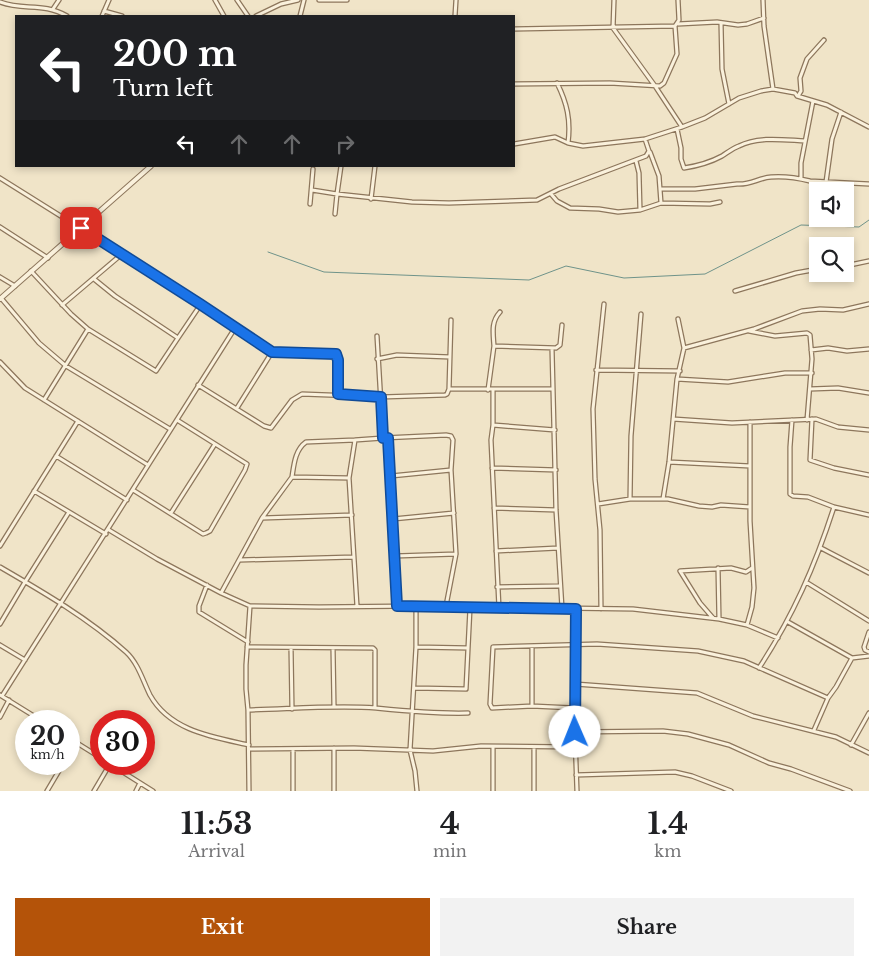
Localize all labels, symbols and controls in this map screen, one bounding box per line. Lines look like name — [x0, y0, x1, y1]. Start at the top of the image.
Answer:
text: 200 m — [113, 32, 237, 75]
icon: left — [30, 35, 95, 100]
text: Turn left — [113, 75, 213, 102]
icon: left — [172, 130, 200, 158]
icon: ahead — [225, 130, 253, 158]
icon: ahead — [278, 130, 306, 158]
icon: right — [331, 130, 359, 158]
map controls — [809, 182, 854, 282]
button: sound — [809, 182, 854, 227]
pin — [60, 207, 102, 249]
icon: arrive — [67, 214, 95, 242]
button: search — [809, 237, 854, 282]
position arrow — [548, 705, 600, 757]
speed limit sign: 30 — [90, 710, 155, 775]
text: 20 — [30, 721, 65, 752]
text: km/h — [30, 747, 65, 762]
text: 11:53 — [181, 805, 252, 842]
text: 4 — [440, 805, 460, 842]
text: 1.4 — [647, 805, 688, 842]
text: Arrival — [188, 841, 245, 861]
text: min — [433, 841, 467, 861]
text: km — [654, 841, 681, 861]
button: Exit — [15, 898, 430, 956]
button: Share — [440, 898, 854, 956]

